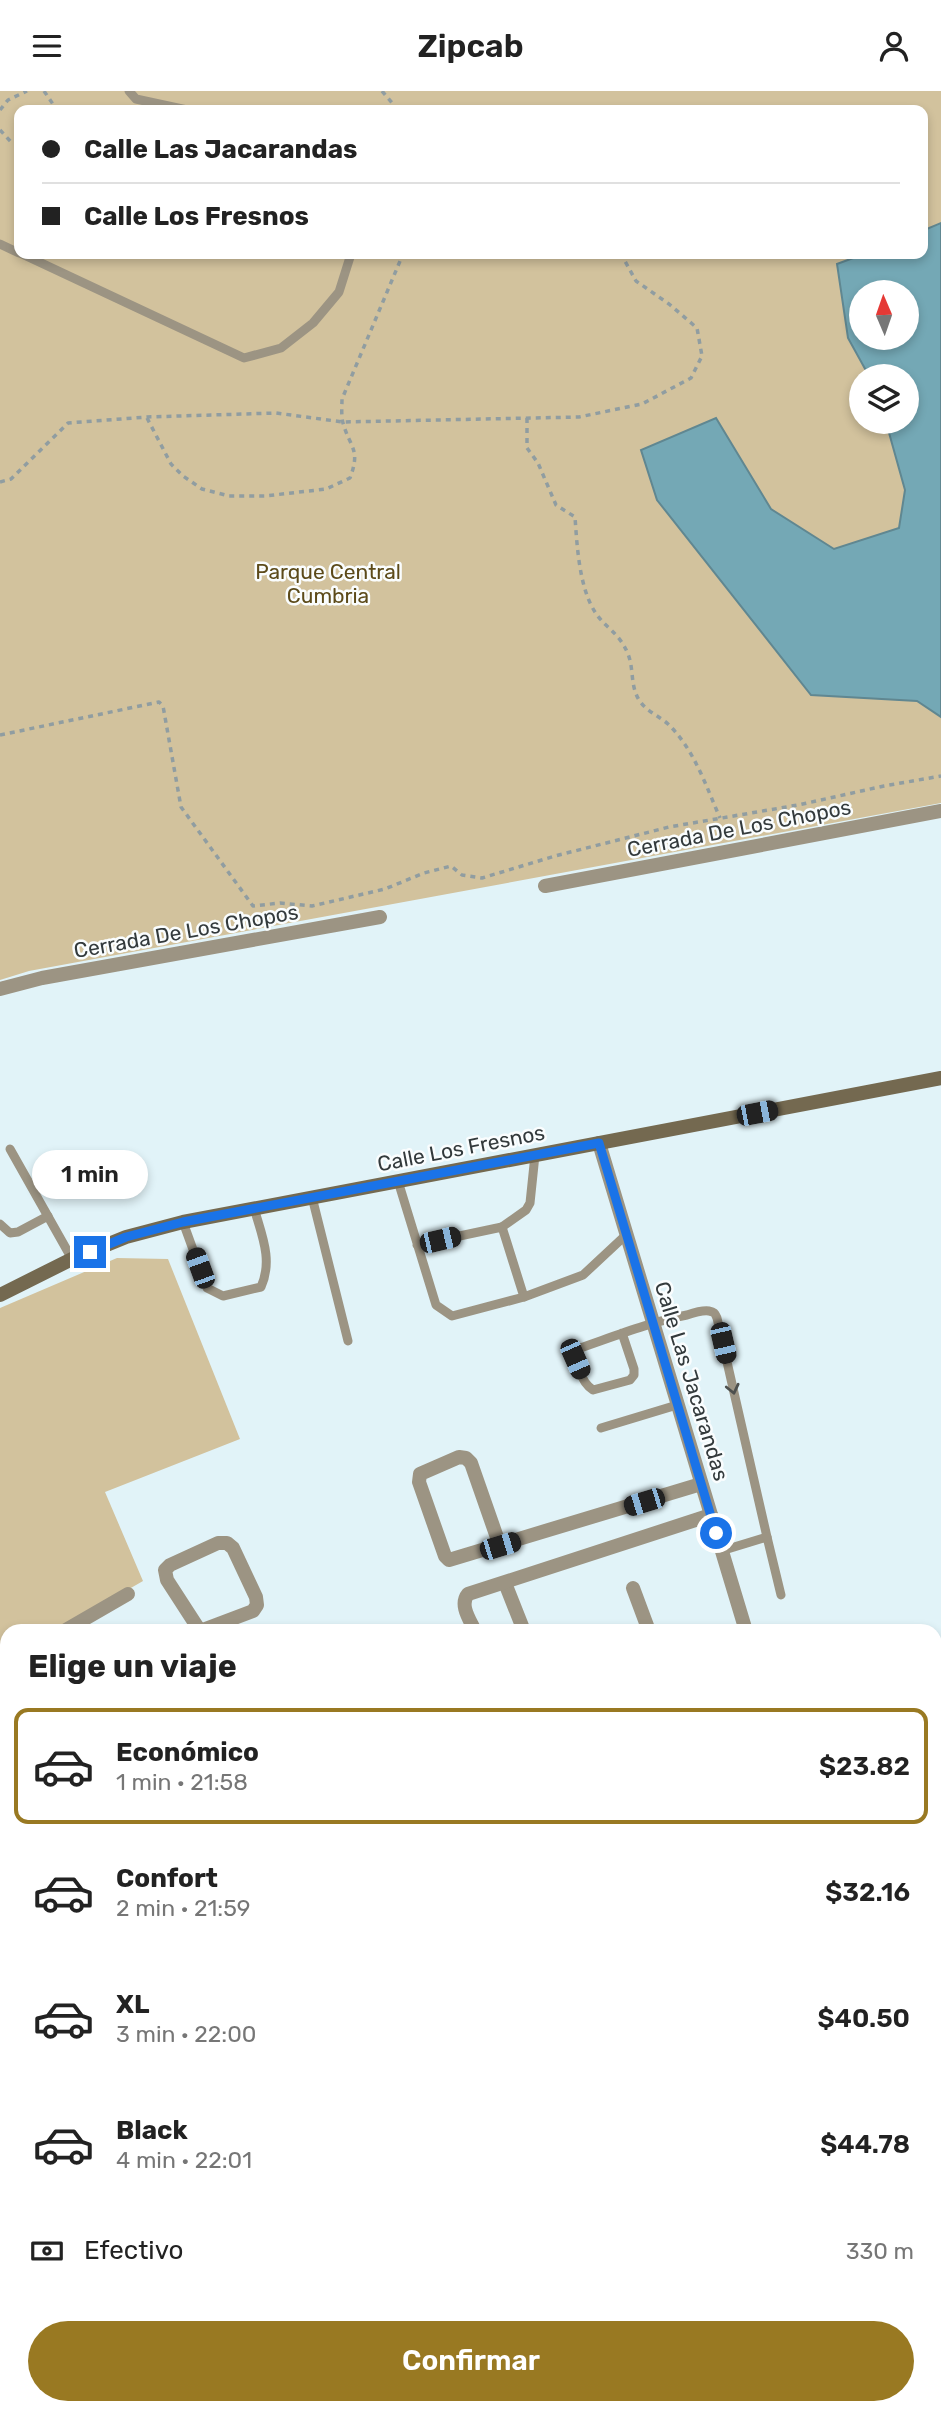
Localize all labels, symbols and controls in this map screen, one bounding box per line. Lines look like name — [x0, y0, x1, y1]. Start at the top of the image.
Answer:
icon: menu — [28, 27, 66, 65]
text: Zipcab — [417, 27, 524, 65]
icon: person — [875, 27, 913, 65]
text: Calle Las Jacarandas — [84, 134, 357, 165]
text: Calle Los Fresnos — [84, 201, 309, 232]
north arrow — [849, 280, 919, 350]
map controls — [849, 280, 919, 434]
button: layers — [849, 364, 919, 434]
park label: Parque Central Cumbria — [255, 559, 401, 608]
street label: Cerrada De Los Chopos — [625, 794, 853, 862]
street label: Cerrada De Los Chopos — [72, 899, 300, 963]
car — [735, 1099, 780, 1127]
street label: Calle Los Fresnos — [375, 1120, 547, 1176]
callout: 1 min — [32, 1151, 148, 1199]
text: 1 min — [61, 1160, 119, 1188]
car — [418, 1225, 463, 1255]
route end — [74, 1236, 106, 1268]
car — [183, 1245, 218, 1291]
street label: Calle Las Jacarandas — [650, 1278, 734, 1484]
car — [709, 1320, 738, 1366]
car — [557, 1336, 594, 1382]
one-way arrow — [725, 1383, 739, 1395]
car — [621, 1486, 668, 1518]
route start — [700, 1517, 732, 1549]
car — [477, 1530, 524, 1562]
text: Elige un viaje — [28, 1647, 237, 1685]
icon: car — [32, 1735, 95, 1798]
text: Económico — [116, 1737, 259, 1768]
text: $23.82 — [819, 1751, 910, 1782]
text: 1 min · 21:58 — [116, 1768, 248, 1796]
icon: car — [32, 1861, 95, 1924]
text: Confort — [116, 1863, 218, 1894]
text: $32.16 — [825, 1877, 910, 1908]
text: 2 min · 21:59 — [116, 1894, 250, 1922]
icon: car — [32, 1987, 95, 2050]
text: XL — [116, 1989, 149, 2020]
text: $40.50 — [818, 2003, 910, 2034]
text: 3 min · 22:00 — [116, 2020, 256, 2048]
icon: car — [32, 2113, 95, 2176]
text: Black — [116, 2115, 188, 2146]
text: $44.78 — [820, 2129, 910, 2160]
text: 4 min · 22:01 — [116, 2146, 252, 2174]
icon: cash — [28, 2232, 66, 2270]
text: Efectivo — [84, 2235, 183, 2266]
text: 330 m — [846, 2237, 914, 2265]
button: Confirmar — [28, 2321, 914, 2401]

